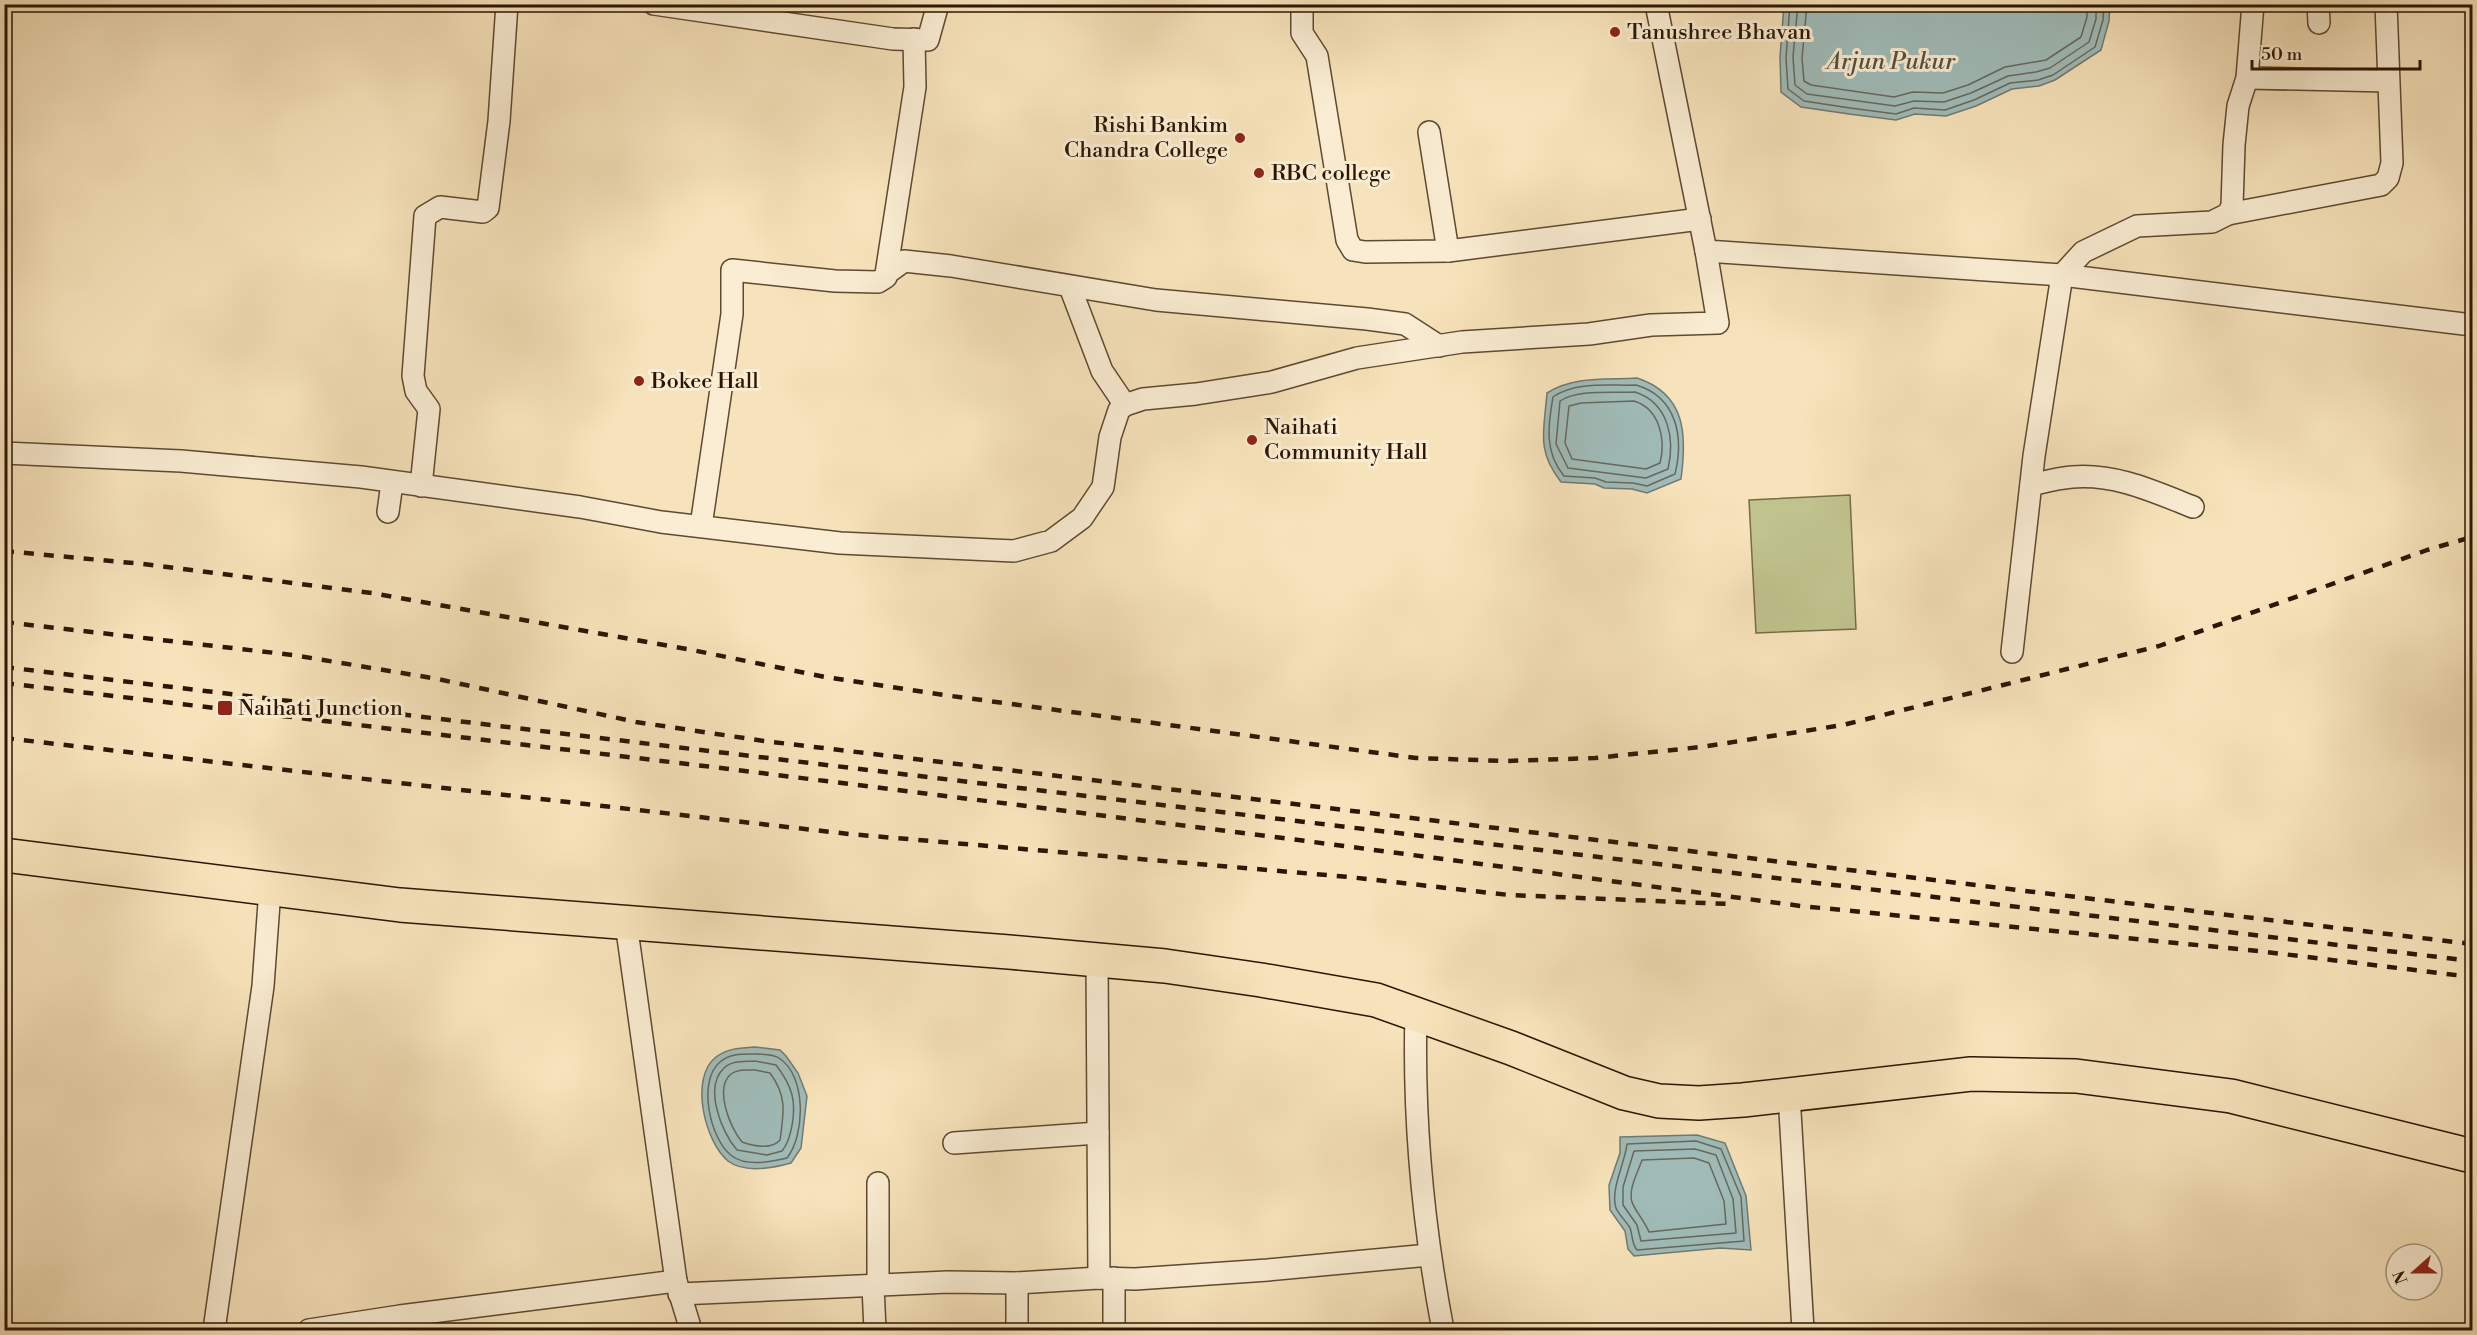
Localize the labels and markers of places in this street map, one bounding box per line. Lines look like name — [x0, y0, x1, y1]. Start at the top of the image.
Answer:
place label: Tanushree Bhavan — [1627, 19, 1811, 46]
marker: Tanushree Bhavan — [1608, 25, 1622, 39]
place label: Rishi Bankim Chandra College — [1064, 112, 1228, 164]
marker: Rishi Bankim Chandra College — [1233, 131, 1247, 145]
place label: RBC college — [1271, 160, 1391, 187]
marker: RBC college — [1252, 166, 1266, 180]
place label: Bokee Hall — [650, 368, 759, 395]
marker: Bokee Hall — [632, 374, 646, 388]
place label: Naihati Community Hall — [1264, 414, 1428, 466]
marker: Naihati Community Hall — [1245, 433, 1259, 447]
place label: Naihati Junction — [238, 695, 403, 722]
marker: Naihati Junction — [216, 699, 234, 717]

